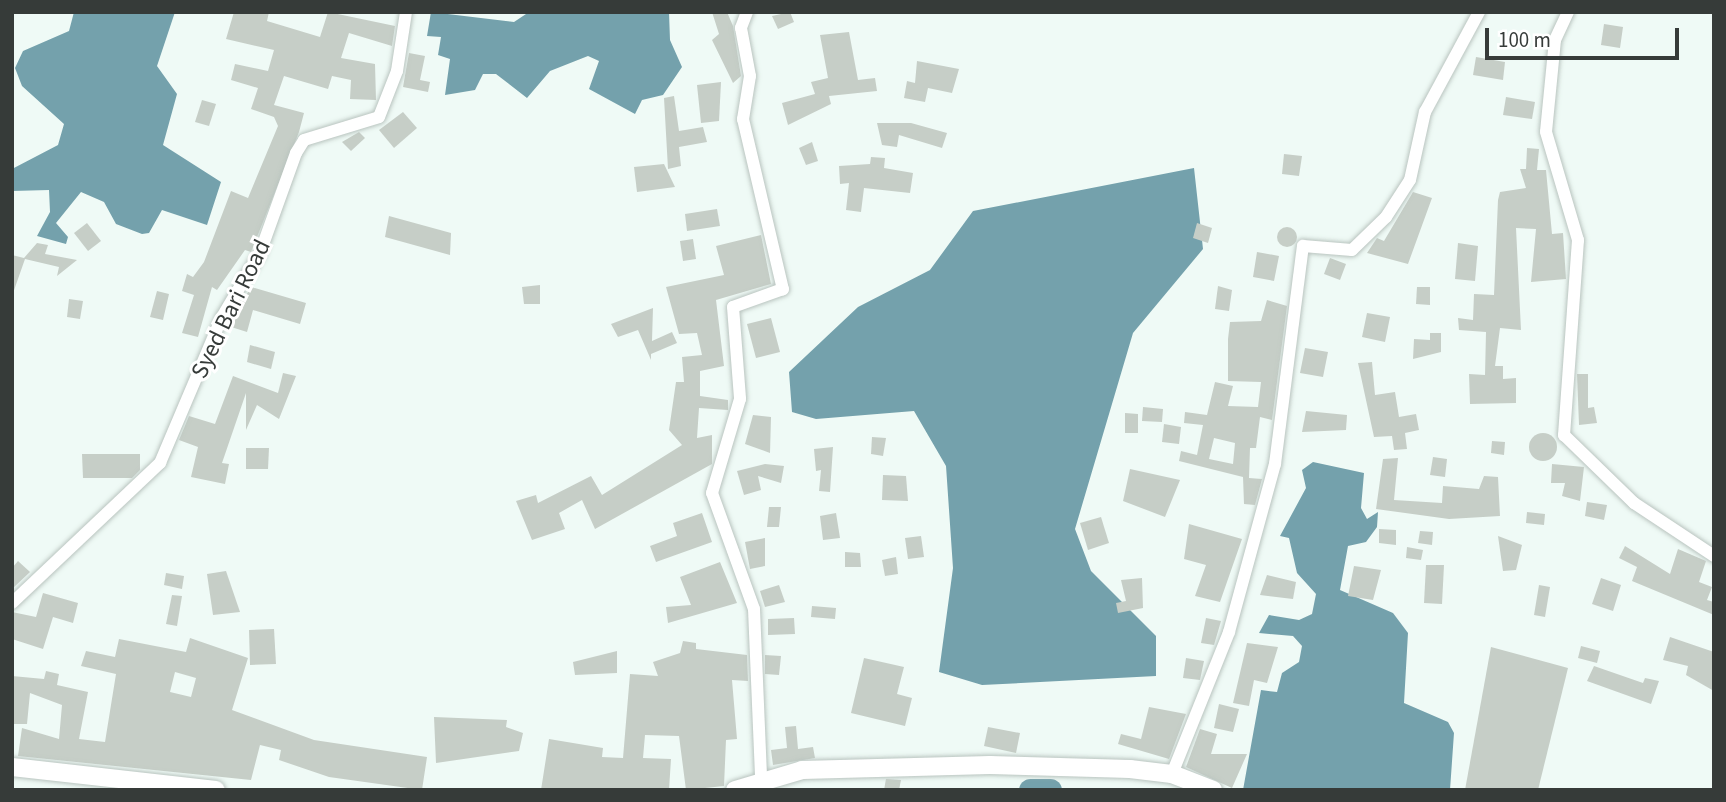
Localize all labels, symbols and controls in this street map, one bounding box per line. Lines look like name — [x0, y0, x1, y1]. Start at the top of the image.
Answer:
scale bar — [1488, 14, 1682, 58]
text: 100 m — [1498, 25, 1551, 55]
street label: Syed Bari Road — [185, 235, 277, 383]

